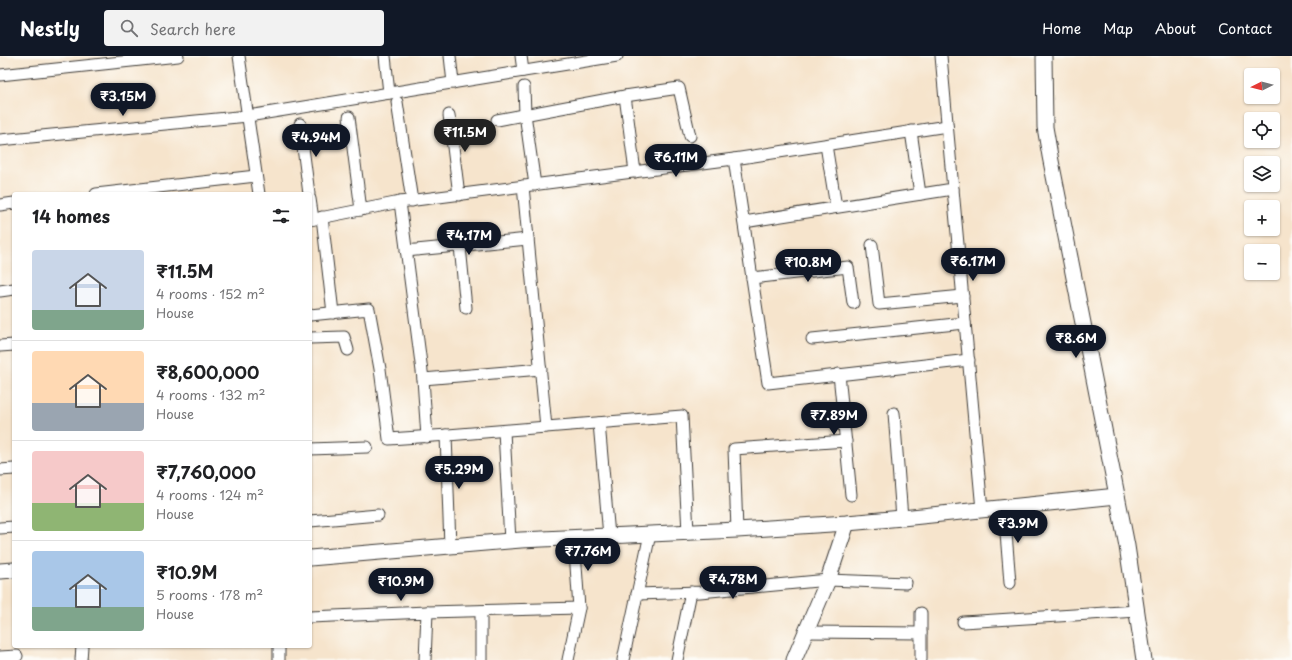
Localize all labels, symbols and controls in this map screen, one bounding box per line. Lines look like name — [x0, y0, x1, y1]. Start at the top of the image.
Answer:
search box — [104, 10, 384, 46]
text: Nestly — [20, 14, 80, 42]
icon: search — [118, 17, 140, 39]
text: Search here — [150, 17, 236, 40]
text: Home — [1042, 18, 1081, 39]
text: Map — [1103, 18, 1133, 39]
text: About — [1155, 18, 1196, 39]
text: Contact — [1218, 18, 1272, 39]
north arrow — [1244, 68, 1280, 104]
map controls — [1244, 68, 1280, 280]
pin: ₹3.15M — [90, 83, 156, 117]
text: ₹3.15M — [100, 86, 146, 105]
button: locate — [1244, 112, 1280, 148]
pin: ₹11.5M — [432, 119, 498, 153]
text: ₹11.5M — [443, 122, 487, 141]
pin: ₹4.94M — [283, 124, 349, 158]
text: ₹4.94M — [291, 127, 341, 146]
pin: ₹6.11M — [643, 144, 709, 178]
text: ₹6.11M — [654, 147, 698, 166]
button: layers — [1244, 156, 1280, 192]
button: + — [1244, 200, 1280, 236]
text: 14 homes — [32, 203, 110, 229]
icon: filters — [270, 205, 292, 227]
pin: ₹4.17M — [436, 222, 502, 256]
text: ₹4.17M — [446, 225, 492, 244]
button: − — [1244, 244, 1280, 280]
pin: ₹6.17M — [940, 248, 1006, 282]
pin: ₹10.8M — [775, 249, 841, 283]
text: ₹6.17M — [950, 251, 996, 270]
text: ₹10.8M — [784, 252, 832, 271]
text: ₹11.5M — [156, 258, 214, 284]
icon: home — [64, 266, 112, 314]
text: 4 rooms · 152 m² — [156, 284, 265, 303]
text: House — [156, 303, 194, 322]
pin: ₹8.6M — [1048, 325, 1104, 359]
text: ₹8.6M — [1055, 328, 1097, 347]
text: ₹8,600,000 — [156, 359, 259, 385]
icon: home — [64, 367, 112, 415]
text: 4 rooms · 132 m² — [156, 385, 266, 404]
pin: ₹7.89M — [801, 402, 867, 436]
text: House — [156, 404, 194, 423]
text: ₹7.89M — [810, 405, 858, 424]
pin: ₹5.29M — [426, 456, 492, 490]
text: ₹7,760,000 — [156, 459, 256, 485]
text: ₹5.29M — [434, 459, 484, 478]
icon: home — [64, 467, 112, 515]
text: 4 rooms · 124 m² — [156, 485, 264, 504]
text: House — [156, 504, 194, 523]
pin: ₹3.9M — [990, 510, 1046, 544]
text: ₹3.9M — [997, 513, 1039, 532]
pin: ₹7.76M — [555, 538, 621, 572]
text: ₹7.76M — [564, 541, 612, 560]
text: ₹10.9M — [156, 559, 217, 585]
pin: ₹4.78M — [700, 566, 766, 600]
icon: home — [64, 567, 112, 615]
pin: ₹10.9M — [368, 568, 434, 602]
text: ₹4.78M — [708, 569, 758, 588]
text: ₹10.9M — [378, 571, 425, 590]
text: 5 rooms · 178 m² — [156, 585, 263, 604]
text: House — [156, 604, 194, 623]

